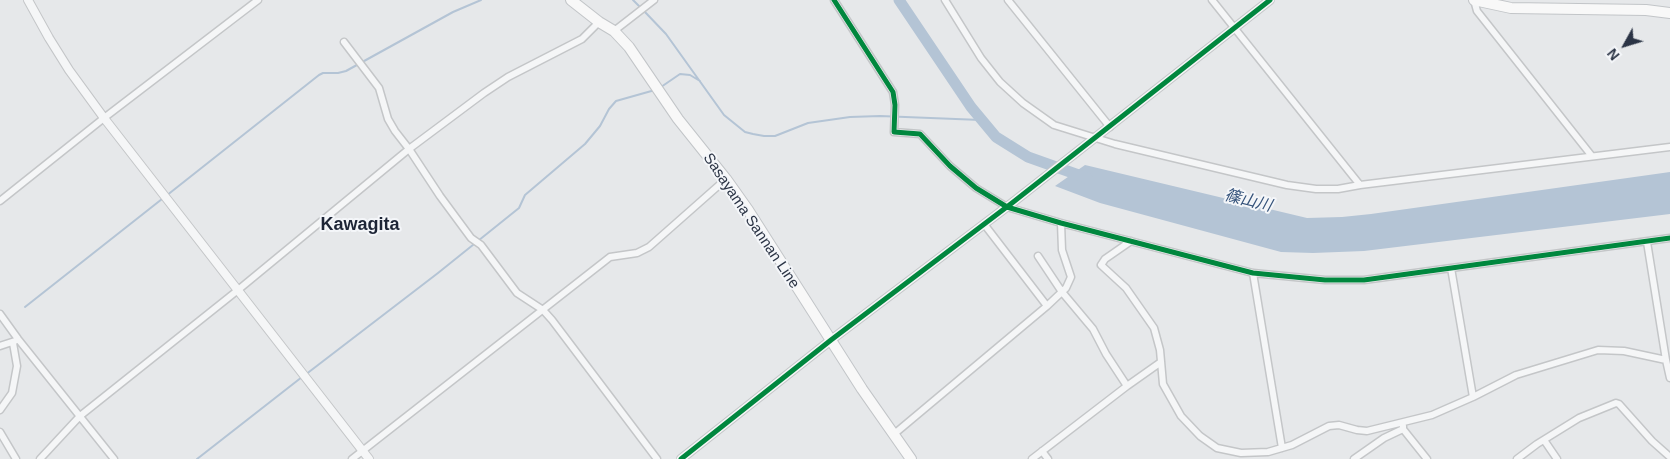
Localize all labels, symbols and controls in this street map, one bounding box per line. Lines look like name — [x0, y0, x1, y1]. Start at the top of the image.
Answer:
north arrow — [1600, 20, 1650, 70]
text: N — [1604, 45, 1623, 63]
street label: Sasayama Sannan Line — [699, 150, 803, 292]
water label: 篠山川 — [1222, 186, 1274, 216]
district label: Kawagita — [320, 214, 400, 236]

